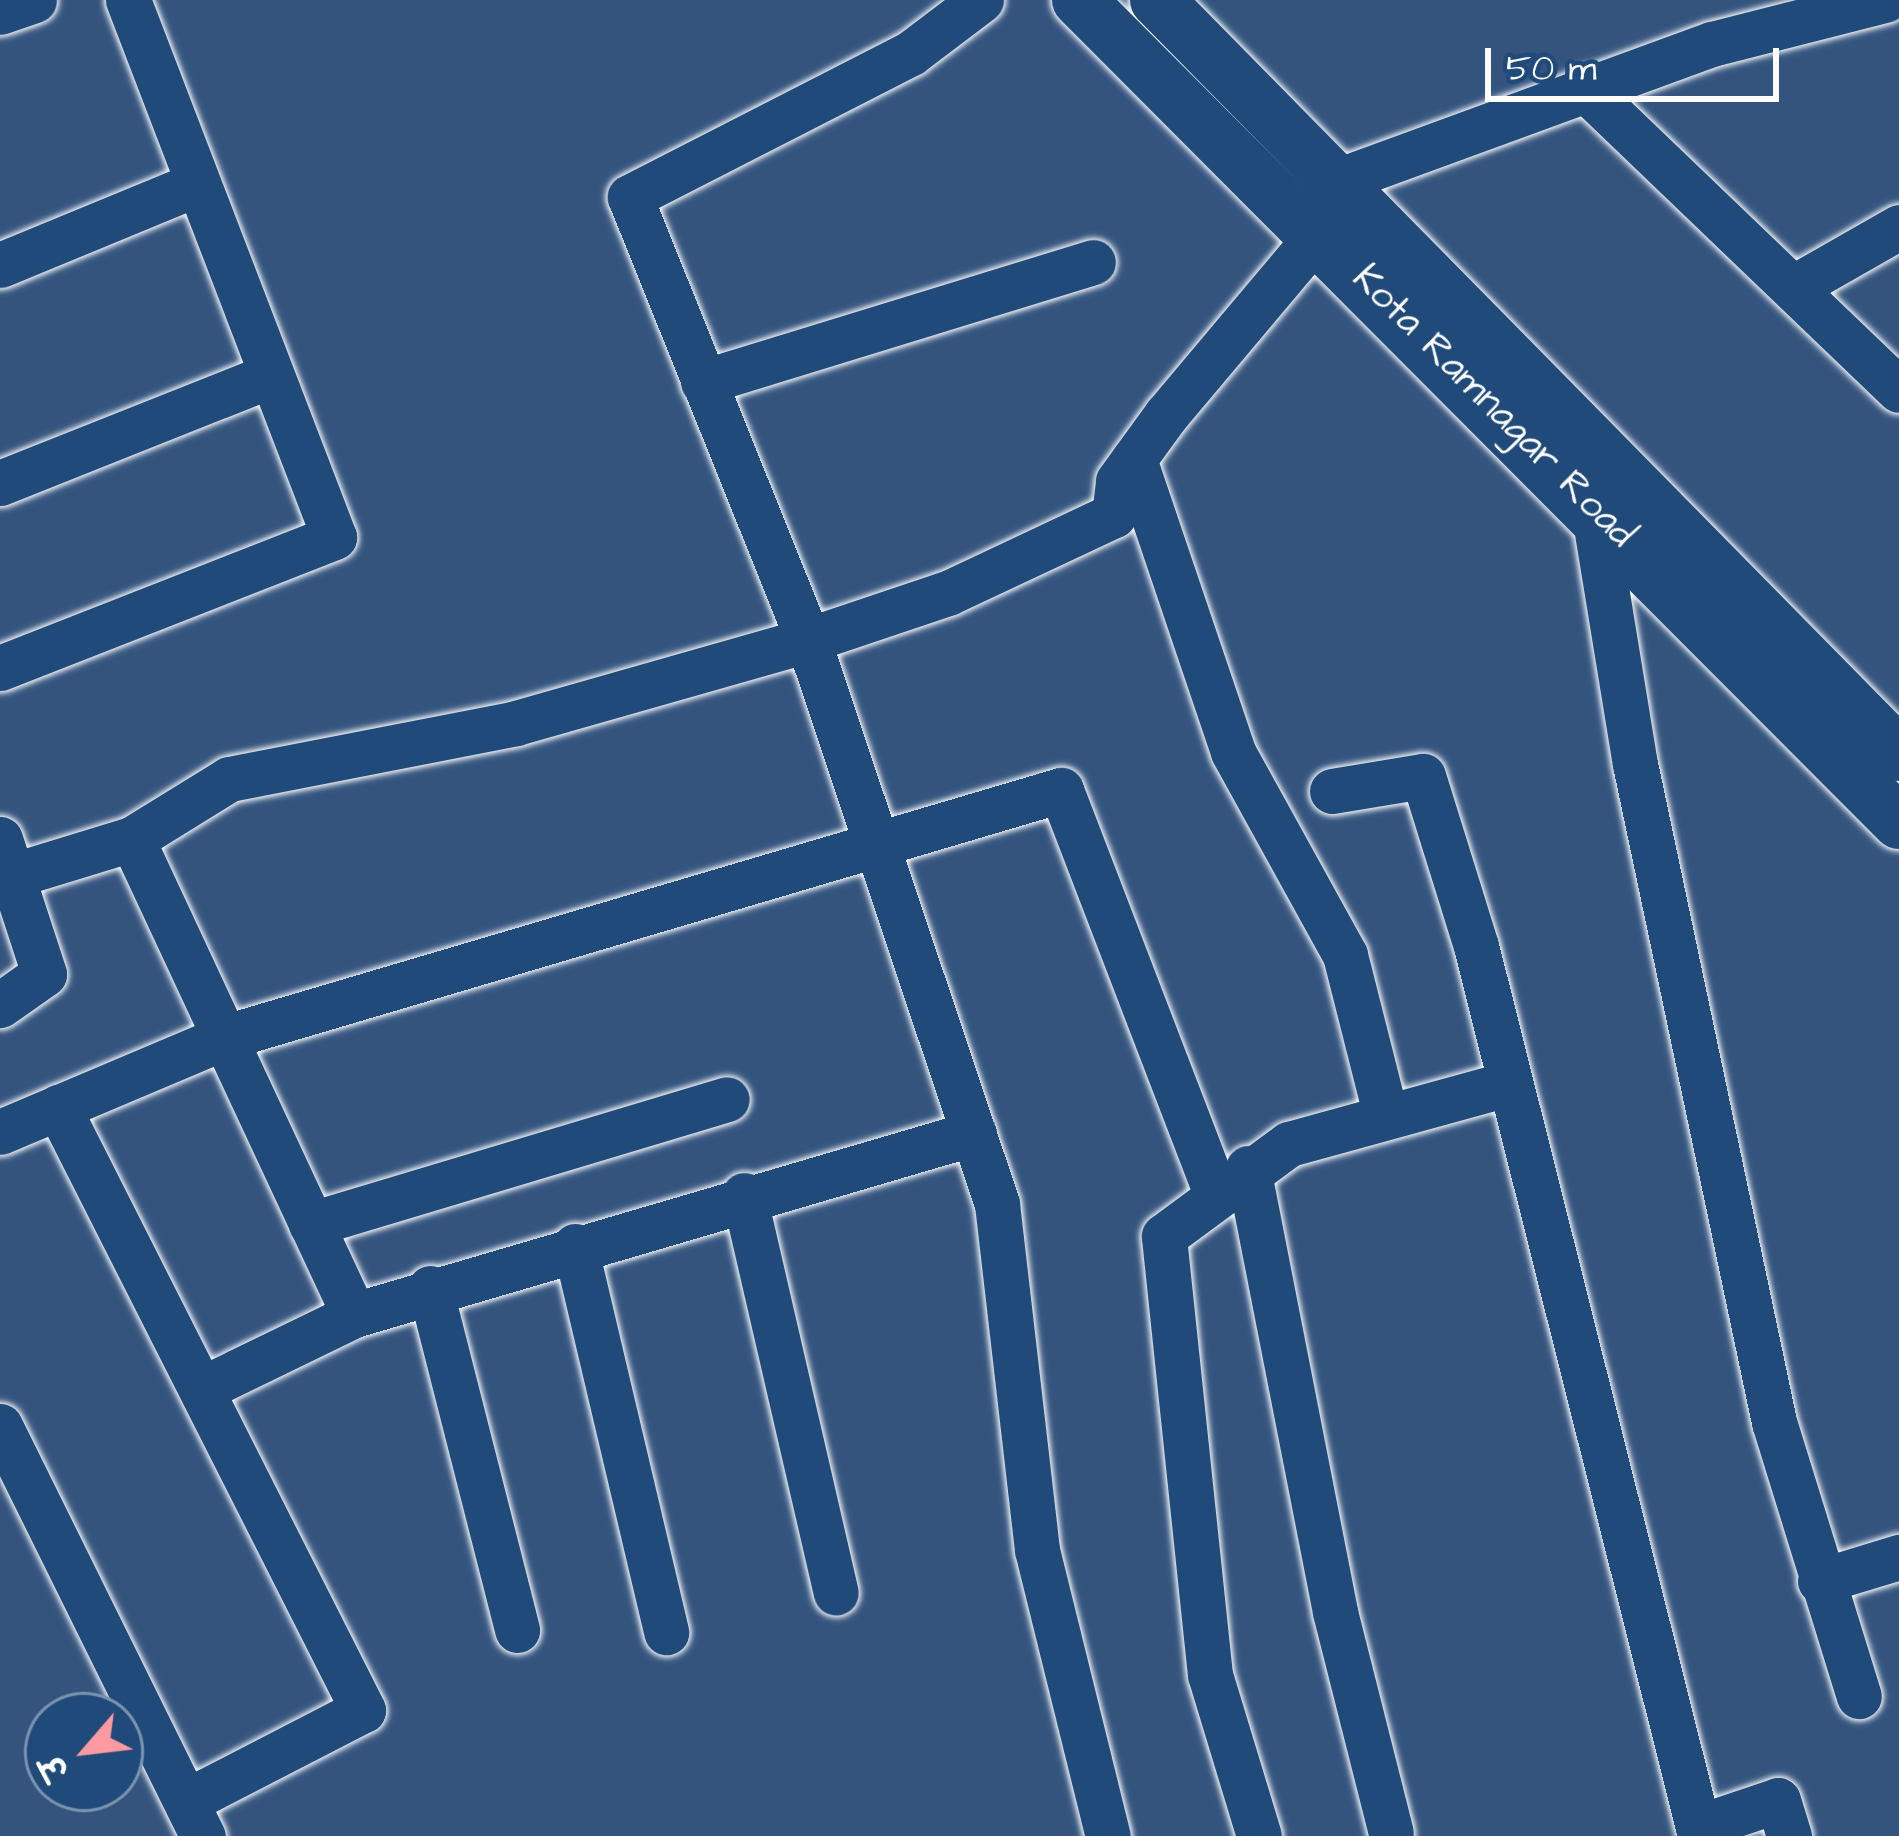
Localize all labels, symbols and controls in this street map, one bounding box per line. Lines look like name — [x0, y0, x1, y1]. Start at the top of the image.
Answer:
scale bar — [1491, 24, 1785, 98]
text: 50 m — [1506, 43, 1597, 94]
street label: Kota Ramnagar Road — [1342, 256, 1644, 558]
north arrow — [24, 1692, 144, 1812]
text: उ — [29, 1747, 80, 1788]

